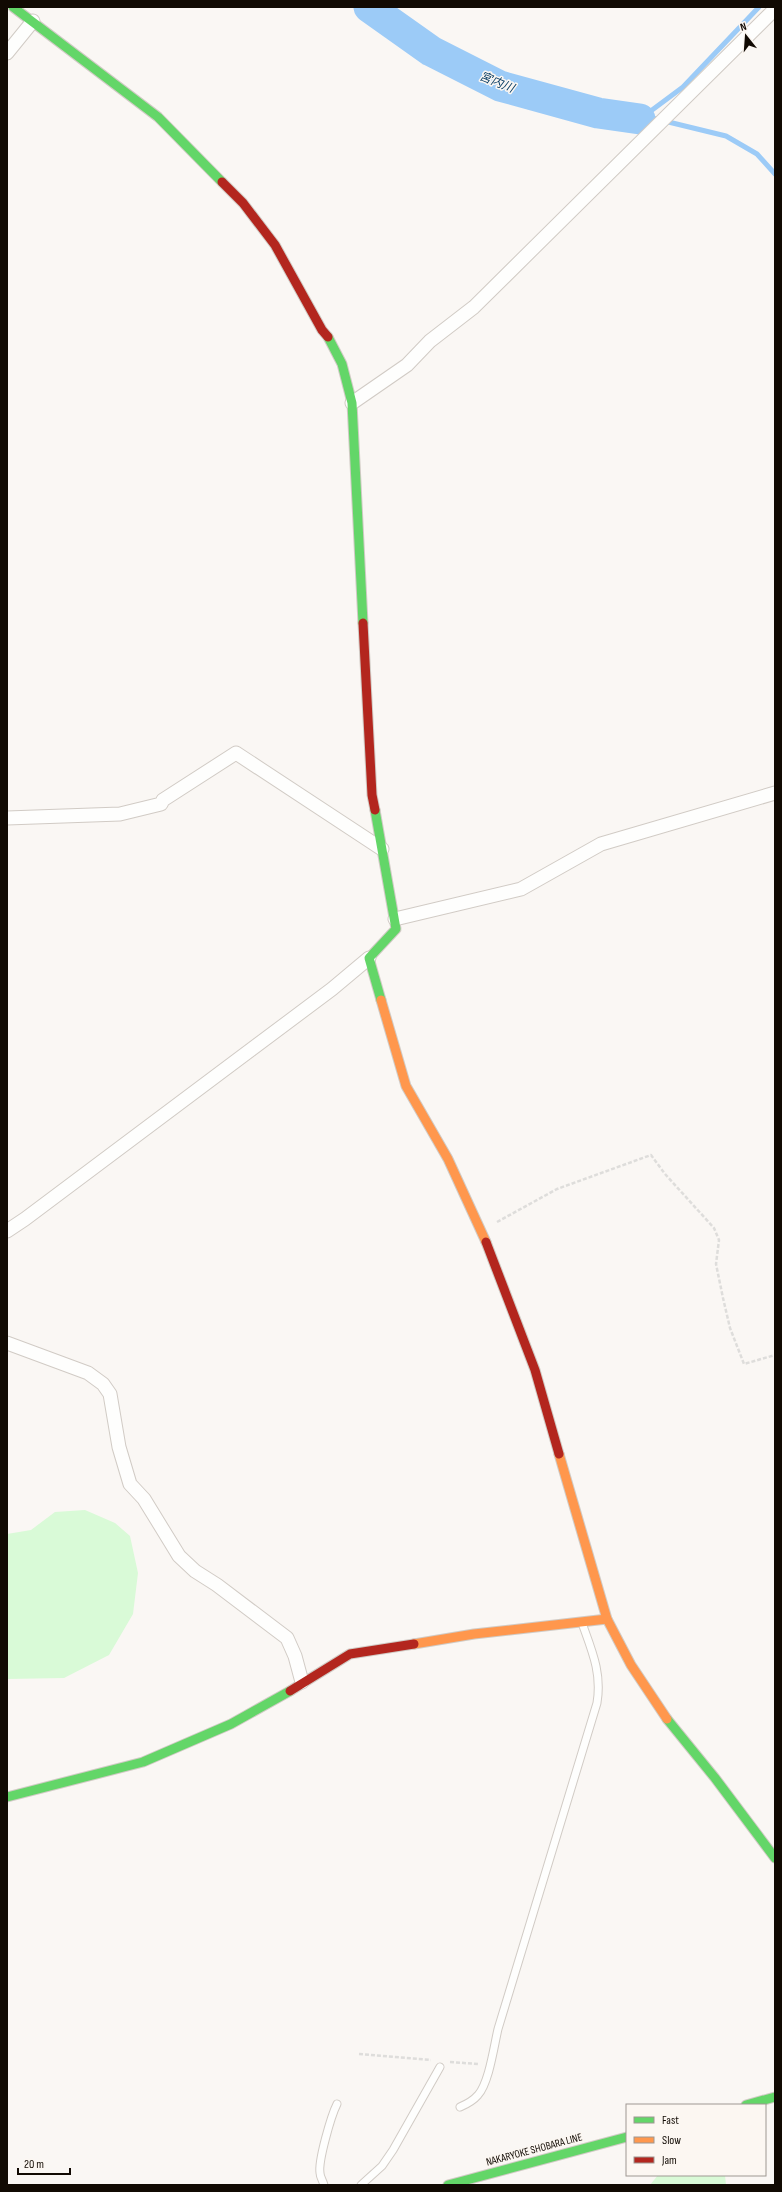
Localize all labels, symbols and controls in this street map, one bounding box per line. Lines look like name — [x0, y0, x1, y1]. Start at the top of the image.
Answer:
north arrow — [726, 16, 766, 56]
text: N — [739, 20, 748, 34]
water label: 宮内川 — [477, 69, 518, 97]
legend — [626, 2104, 766, 2176]
text: Fast — [662, 2113, 679, 2128]
street label: NAKARYOKE SHOBARA LINE — [485, 2130, 584, 2169]
text: Slow — [662, 2133, 681, 2148]
scale bar — [18, 2150, 70, 2176]
text: Jam — [661, 2153, 677, 2168]
text: 20 m — [24, 2157, 44, 2172]

